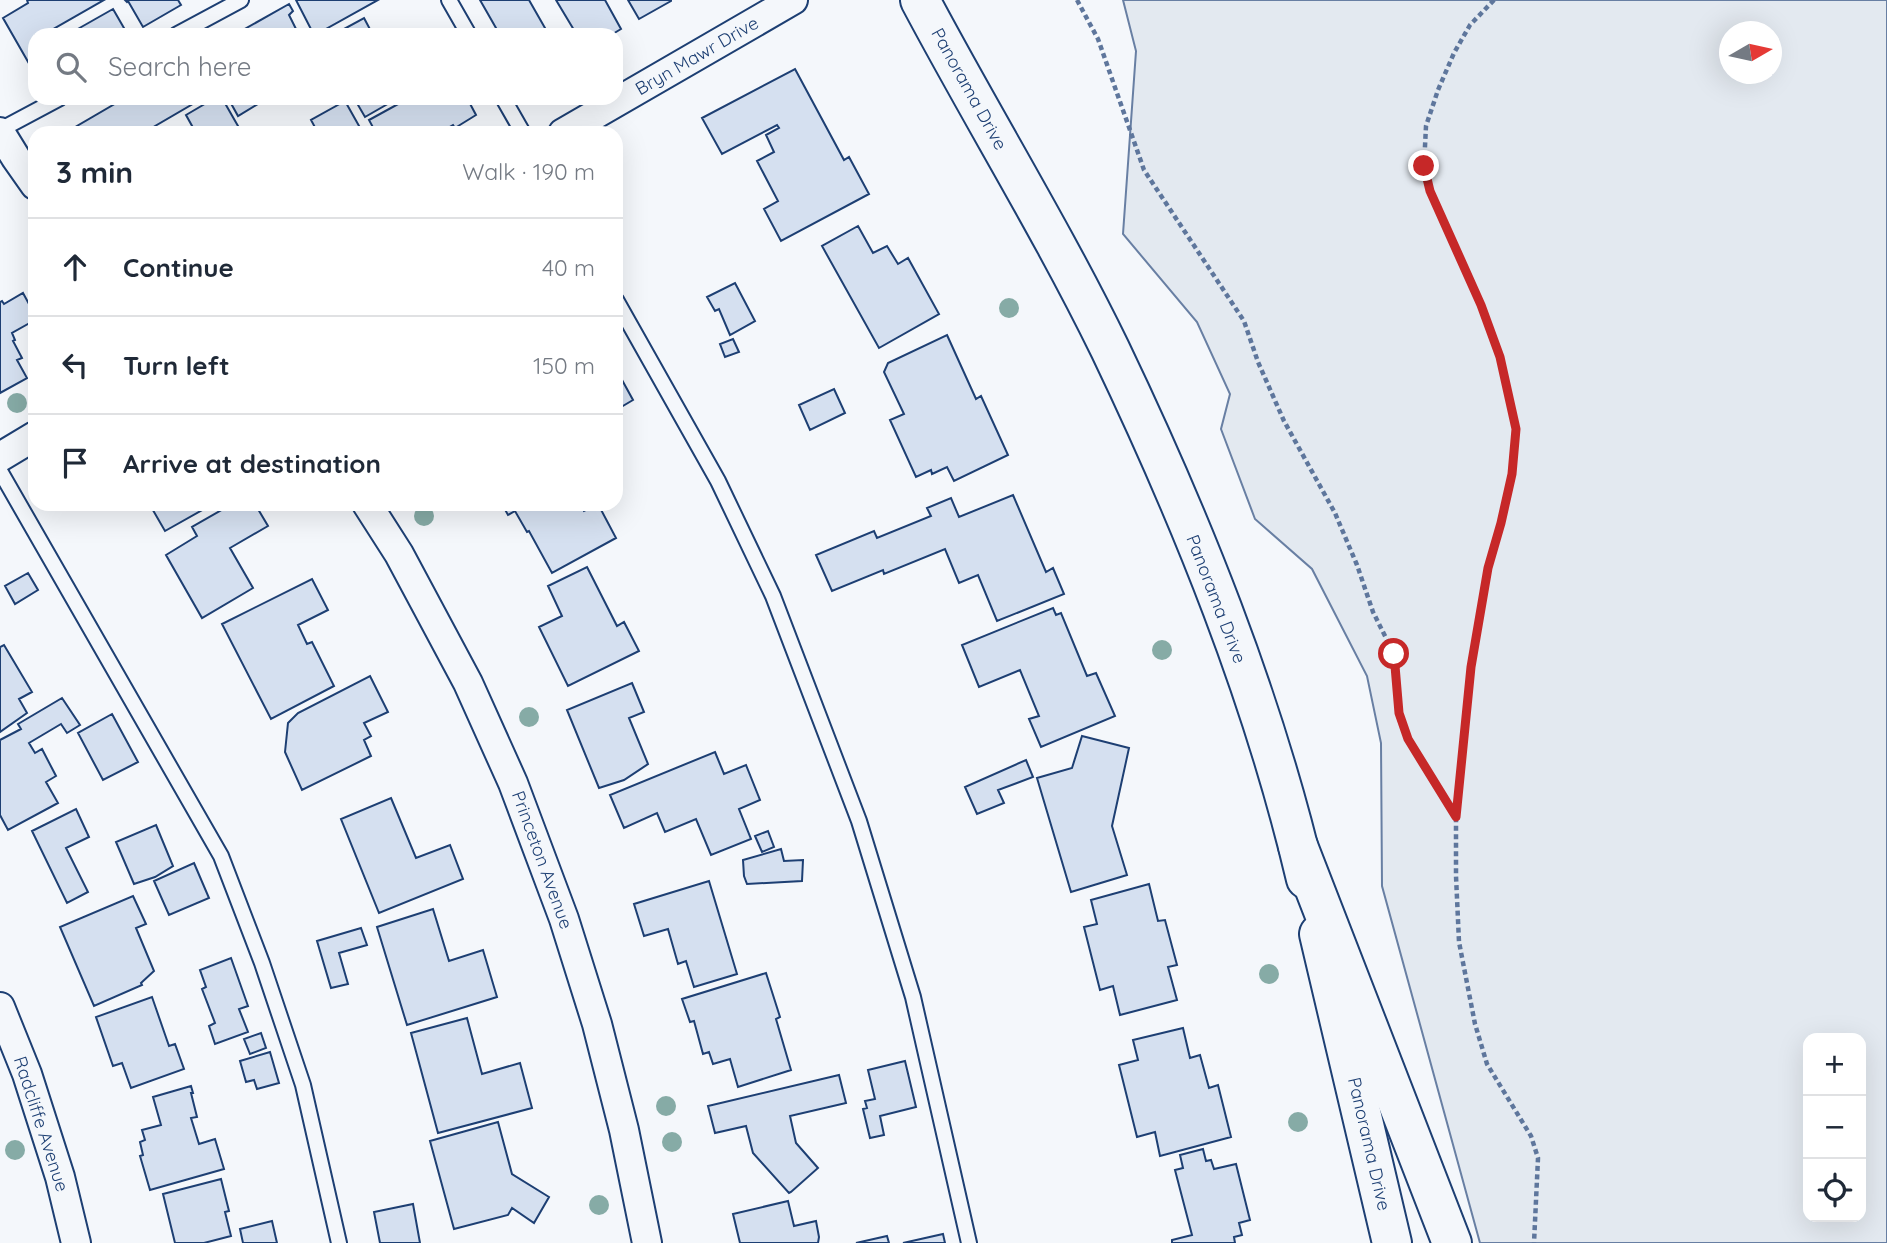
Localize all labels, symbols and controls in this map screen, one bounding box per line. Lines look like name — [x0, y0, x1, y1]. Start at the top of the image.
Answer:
street label: Bryn Mawr Drive — [631, 11, 763, 100]
north arrow — [1719, 21, 1782, 84]
street label: Panorama Drive — [926, 24, 1012, 154]
search box — [28, 28, 623, 105]
icon: search — [52, 48, 90, 86]
text: Search here — [108, 50, 252, 83]
route end — [1408, 150, 1439, 181]
text: 3 min — [56, 153, 133, 191]
text: Walk · 190 m — [462, 157, 595, 186]
icon: ahead — [56, 248, 94, 286]
text: Continue — [123, 251, 234, 284]
text: 40 m — [542, 253, 595, 282]
icon: left — [56, 346, 94, 384]
text: Turn left — [123, 349, 230, 382]
text: 150 m — [533, 351, 595, 380]
icon: arrive — [56, 444, 94, 482]
text: Arrive at destination — [123, 447, 381, 480]
street label: Panorama Drive — [1181, 531, 1252, 666]
route start — [1378, 638, 1409, 669]
street label: Princeton Avenue — [507, 788, 578, 932]
map controls — [1803, 1033, 1866, 1222]
button: + — [1803, 1033, 1866, 1096]
street label: Radcliffe Avenue — [9, 1053, 74, 1194]
street label: Panorama Drive — [1343, 1075, 1396, 1213]
button: − — [1803, 1096, 1866, 1159]
button: locate — [1803, 1159, 1866, 1222]

